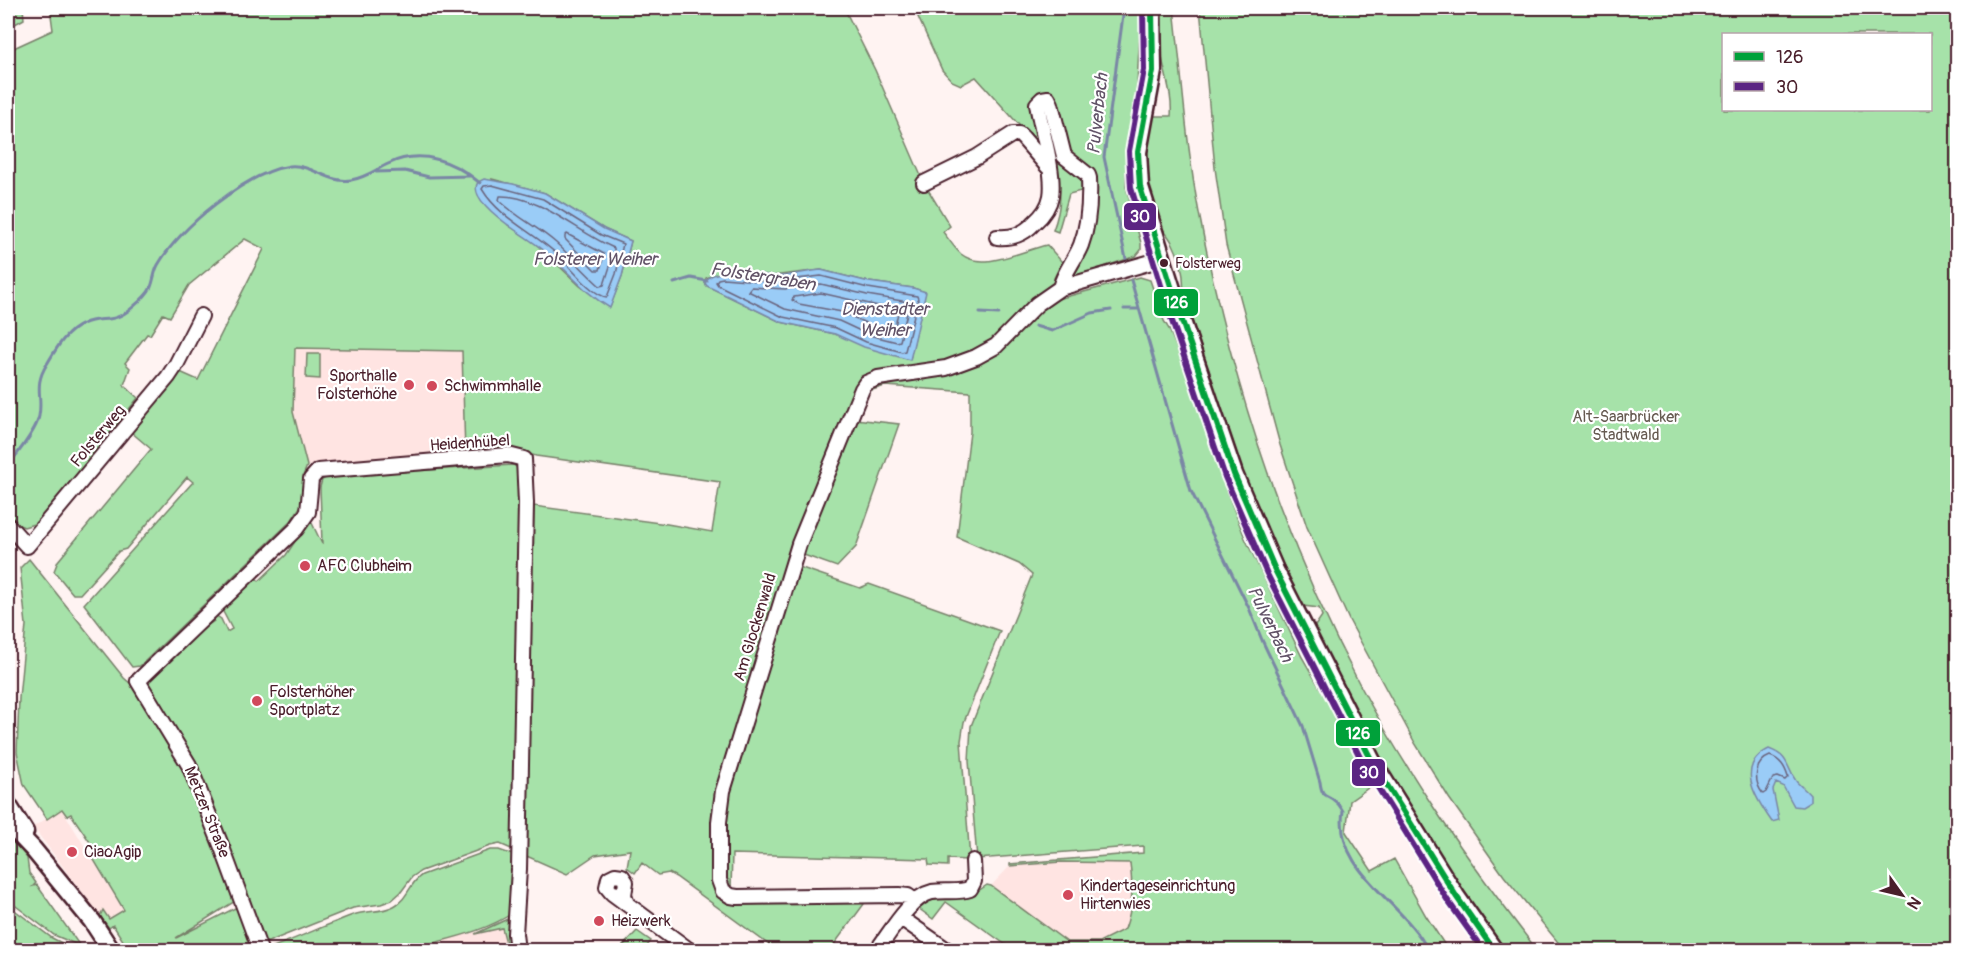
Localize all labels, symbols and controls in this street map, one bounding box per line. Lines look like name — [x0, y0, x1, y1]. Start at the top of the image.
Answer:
legend — [1722, 33, 1932, 111]
text: 126 — [1776, 46, 1804, 69]
water label: Pulverbach — [1082, 71, 1114, 156]
text: 30 — [1776, 76, 1798, 99]
line badge: 30 — [1123, 202, 1157, 231]
text: 30 — [1130, 207, 1150, 227]
water label: Folsterer Weiher — [533, 248, 660, 271]
place label: Folsterweg — [1175, 255, 1241, 272]
water label: Folstergraben — [709, 257, 818, 297]
marker: Folsterweg — [1158, 257, 1170, 269]
line badge: 126 — [1153, 288, 1199, 317]
text: 126 — [1164, 293, 1188, 313]
water label: Dienstadter Weiher — [841, 298, 932, 342]
place label: Sporthalle Folsterhöhe — [317, 366, 397, 404]
place label: Schwimmhalle — [444, 376, 541, 396]
marker: Sporthalle Folsterhöhe — [402, 378, 416, 392]
marker: Schwimmhalle — [425, 379, 439, 393]
street label: Folsterweg — [66, 401, 130, 471]
park label: Alt-Saarbrücker Stadtwald — [1572, 407, 1680, 445]
street label: Heidenhübel — [429, 430, 511, 456]
place label: AFC Clubheim — [317, 556, 412, 576]
marker: AFC Clubheim — [298, 559, 312, 573]
street label: Am Glockenwald — [729, 571, 781, 683]
water label: Pulverbach — [1242, 582, 1299, 667]
place label: Folsterhöher Sportplatz — [269, 682, 355, 720]
marker: Folsterhöher Sportplatz — [250, 694, 264, 708]
line badge: 126 — [1335, 719, 1381, 747]
text: 126 — [1346, 724, 1370, 744]
line badge: 30 — [1351, 758, 1386, 787]
street label: Metzer Straße — [180, 763, 234, 861]
text: 30 — [1359, 763, 1379, 783]
place label: CiaoAgip — [84, 842, 142, 862]
marker: CiaoAgip — [65, 845, 79, 859]
north arrow — [1872, 865, 1932, 925]
place label: Kindertageseinrichtung Hirtenwies — [1080, 876, 1235, 914]
marker: Kindertageseinrichtung Hirtenwies — [1061, 888, 1075, 902]
text: N — [1902, 893, 1925, 913]
place label: Heizwerk — [611, 911, 671, 931]
marker: Heizwerk — [592, 914, 606, 928]

